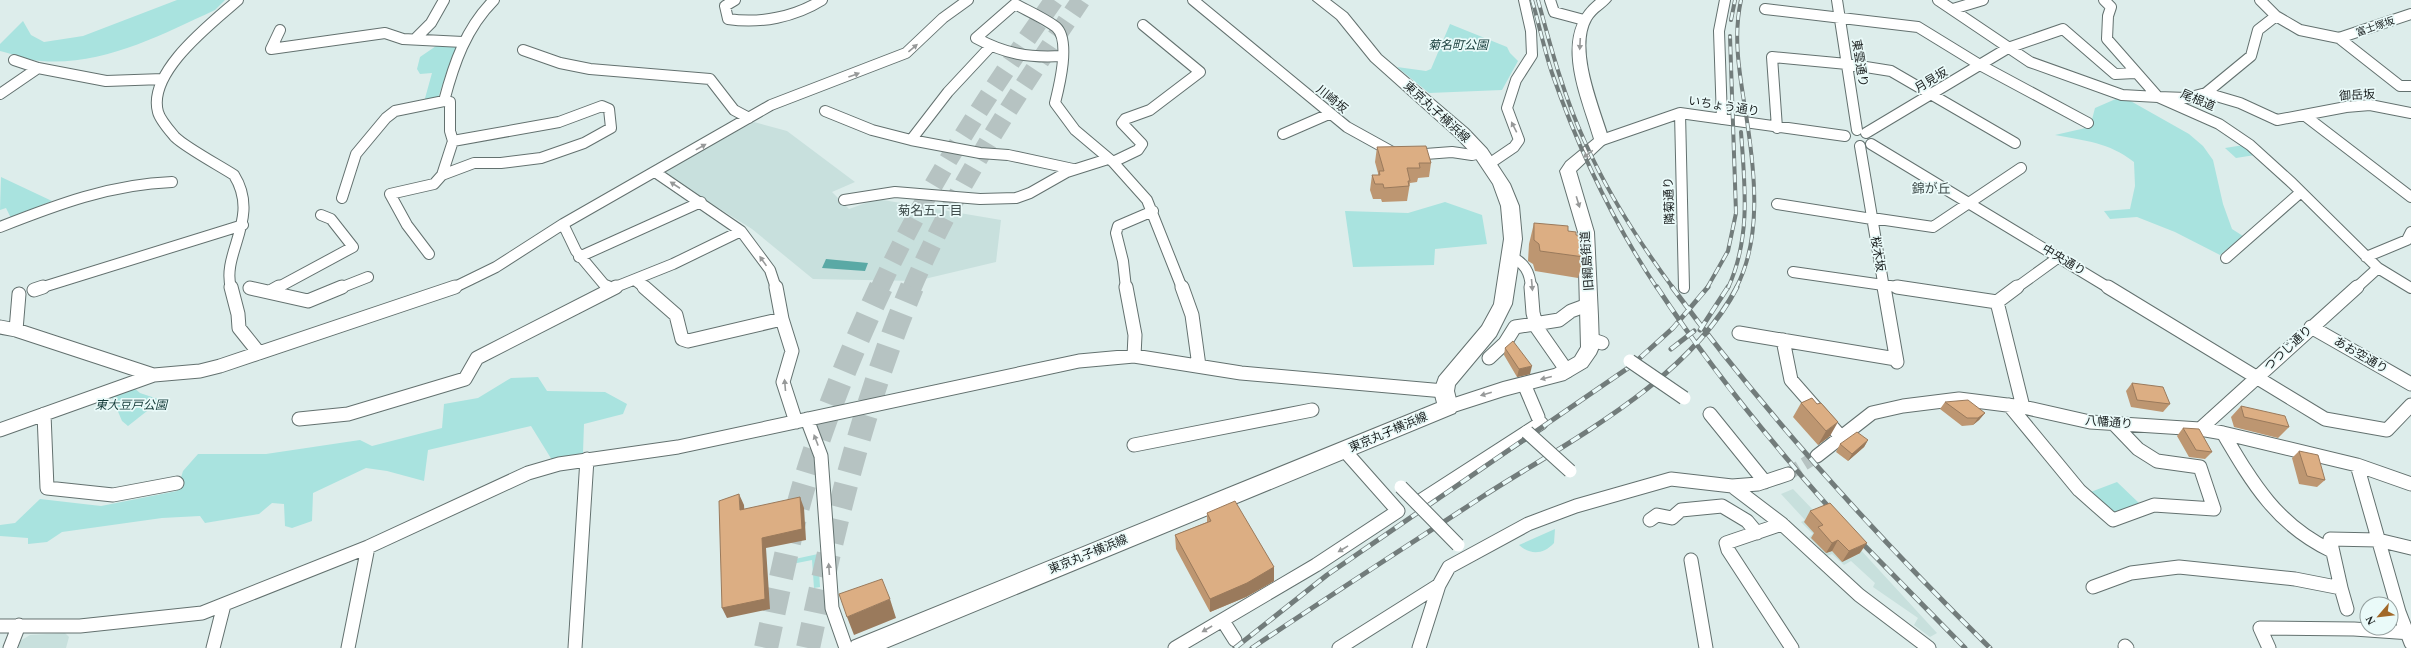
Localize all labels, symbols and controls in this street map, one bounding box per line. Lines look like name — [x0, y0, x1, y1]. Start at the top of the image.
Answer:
street label: 富士塚坂 — [2354, 15, 2396, 38]
park label: 菊名町公園 — [1428, 38, 1490, 52]
one-way arrow — [1576, 38, 1583, 50]
street label: 東雲通り — [1849, 38, 1871, 88]
one-way arrow — [908, 43, 919, 52]
street label: 月見坂 — [1912, 65, 1950, 95]
one-way arrow — [849, 71, 861, 77]
street label: 東京丸子横浜線 — [1401, 79, 1473, 145]
street label: 川崎坂 — [1314, 82, 1350, 116]
street label: 尾根道 — [2179, 87, 2217, 113]
street label: 御岳坂 — [2339, 87, 2375, 103]
street label: いちょう通り — [1687, 93, 1761, 119]
one-way arrow — [1511, 121, 1517, 133]
one-way arrow — [695, 143, 706, 150]
one-way arrow — [1582, 149, 1593, 158]
street label: 隣菊通り — [1661, 177, 1677, 225]
one-way arrow — [669, 181, 680, 189]
district label: 錦が丘 — [1911, 181, 1951, 196]
one-way arrow — [1575, 197, 1581, 209]
district label: 菊名五丁目 — [897, 203, 963, 218]
street label: 旧綱島街道 — [1578, 231, 1596, 291]
street label: 桜木坂 — [1868, 235, 1888, 273]
street label: 中央通り — [2040, 242, 2088, 278]
one-way arrow — [759, 256, 767, 266]
one-way arrow — [1528, 278, 1535, 291]
street label: つつじ通り — [2261, 322, 2315, 374]
street label: あお空通り — [2332, 334, 2390, 376]
one-way arrow — [1540, 376, 1552, 382]
one-way arrow — [782, 378, 788, 391]
one-way arrow — [1480, 391, 1492, 397]
park label: 東大豆戸公園 — [95, 398, 169, 412]
street label: 東京丸子横浜線 — [1347, 409, 1429, 455]
street label: 八幡通り — [2084, 413, 2134, 431]
one-way arrow — [813, 435, 819, 446]
street label: 東京丸子横浜線 — [1046, 532, 1130, 576]
one-way arrow — [1338, 545, 1348, 553]
one-way arrow — [826, 563, 833, 575]
north arrow — [2359, 596, 2399, 636]
text: N — [2363, 614, 2377, 627]
one-way arrow — [1201, 626, 1213, 633]

